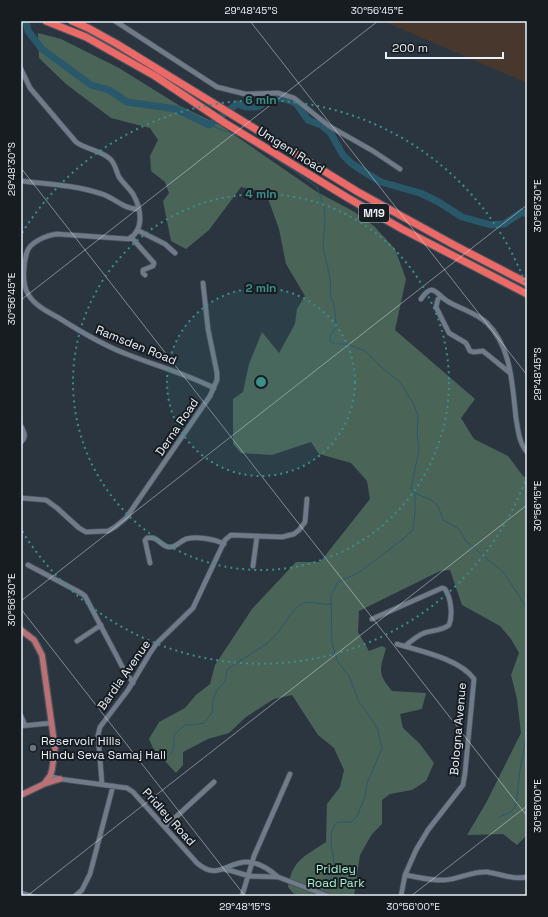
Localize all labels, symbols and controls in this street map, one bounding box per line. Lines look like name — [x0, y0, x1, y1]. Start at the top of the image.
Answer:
text: 29°48'45"S — [224, 4, 278, 17]
text: 30°56'45"E — [351, 4, 404, 17]
scale bar — [386, 34, 503, 60]
text: 200 m — [392, 40, 428, 56]
text: 6 min — [245, 92, 277, 108]
street label: Umgeni Road — [255, 123, 327, 177]
text: 29°48'30"S — [5, 142, 18, 196]
text: 30°56'30"E — [531, 179, 544, 233]
text: 4 min — [245, 186, 277, 202]
road number: M19 — [359, 204, 389, 222]
text: 30°56'45"E — [5, 272, 18, 325]
text: 2 min — [245, 280, 277, 296]
street label: Ramsden Road — [93, 322, 179, 368]
text: 29°48'45"S — [531, 347, 544, 401]
centre of rings — [254, 375, 268, 389]
street label: Derna Road — [152, 395, 202, 459]
text: 30°56'15"E — [531, 480, 544, 531]
text: 30°56'30"E — [5, 573, 18, 627]
street label: Bardia Avenue — [94, 637, 154, 713]
street label: Bologna Avenue — [446, 682, 470, 776]
place label: Reservoir Hills Hindu Seva Samaj Hall — [41, 733, 166, 763]
marker: Reservoir Hills Hindu Seva Samaj Hall — [28, 743, 38, 753]
text: 30°56'00"E — [531, 779, 544, 833]
street label: Pridley Road — [139, 785, 199, 849]
park label: Pridley Road Park — [307, 861, 365, 891]
text: 29°48'15"S — [219, 900, 271, 913]
text: 30°56'00"E — [386, 900, 440, 913]

